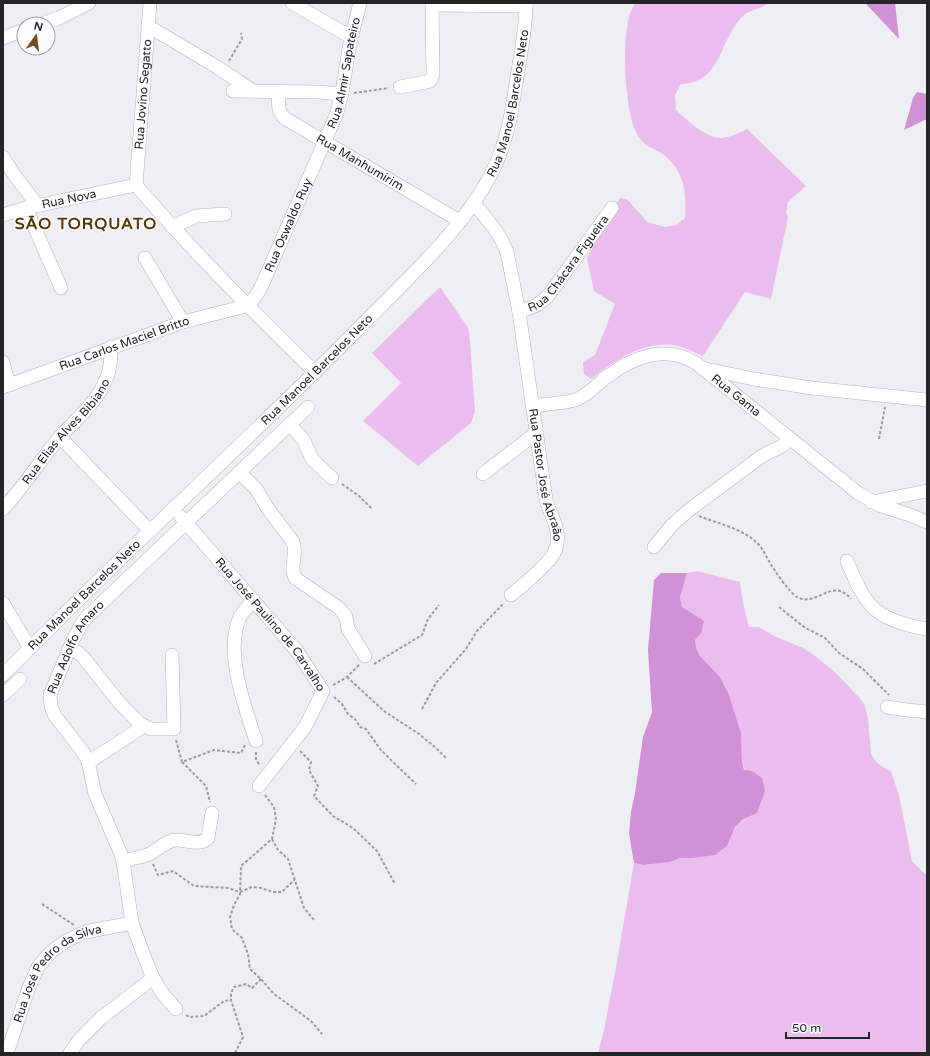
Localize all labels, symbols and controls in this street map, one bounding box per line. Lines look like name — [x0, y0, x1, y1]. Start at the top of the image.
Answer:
north arrow — [16, 16, 56, 56]
street label: Rua Almir Sapateiro — [324, 16, 363, 131]
text: N — [32, 19, 44, 34]
street label: Rua Manoel Barcelos Neto — [484, 29, 531, 179]
street label: Rua Jovino Segatto — [132, 39, 154, 150]
street label: Rua Manhumirim — [314, 131, 406, 193]
street label: Rua Oswaldo Ruy — [262, 176, 315, 274]
street label: Rua Nova — [40, 186, 98, 212]
street label: Rua Chácara Figueira — [526, 212, 612, 315]
district label: SÃO TORQUATO — [15, 214, 157, 234]
street label: Rua Manoel Barcelos Neto — [258, 311, 376, 428]
street label: Rua Carlos Maciel Britto — [57, 314, 191, 373]
street label: Rua Gama — [709, 371, 764, 419]
street label: Rua Elias Alves Bibiano — [19, 376, 113, 487]
street label: Rua Pastor José Abraão — [526, 407, 564, 542]
street label: Rua Manoel Barcelos Neto — [25, 537, 143, 653]
street label: Rua José Paulino de Carvalho — [212, 555, 328, 694]
street label: Rua Adolfo Amaro — [44, 598, 107, 696]
street label: Rua José Pedro da Silva — [11, 922, 103, 1024]
scale bar — [786, 1014, 869, 1040]
text: 50 m — [792, 1021, 821, 1035]

